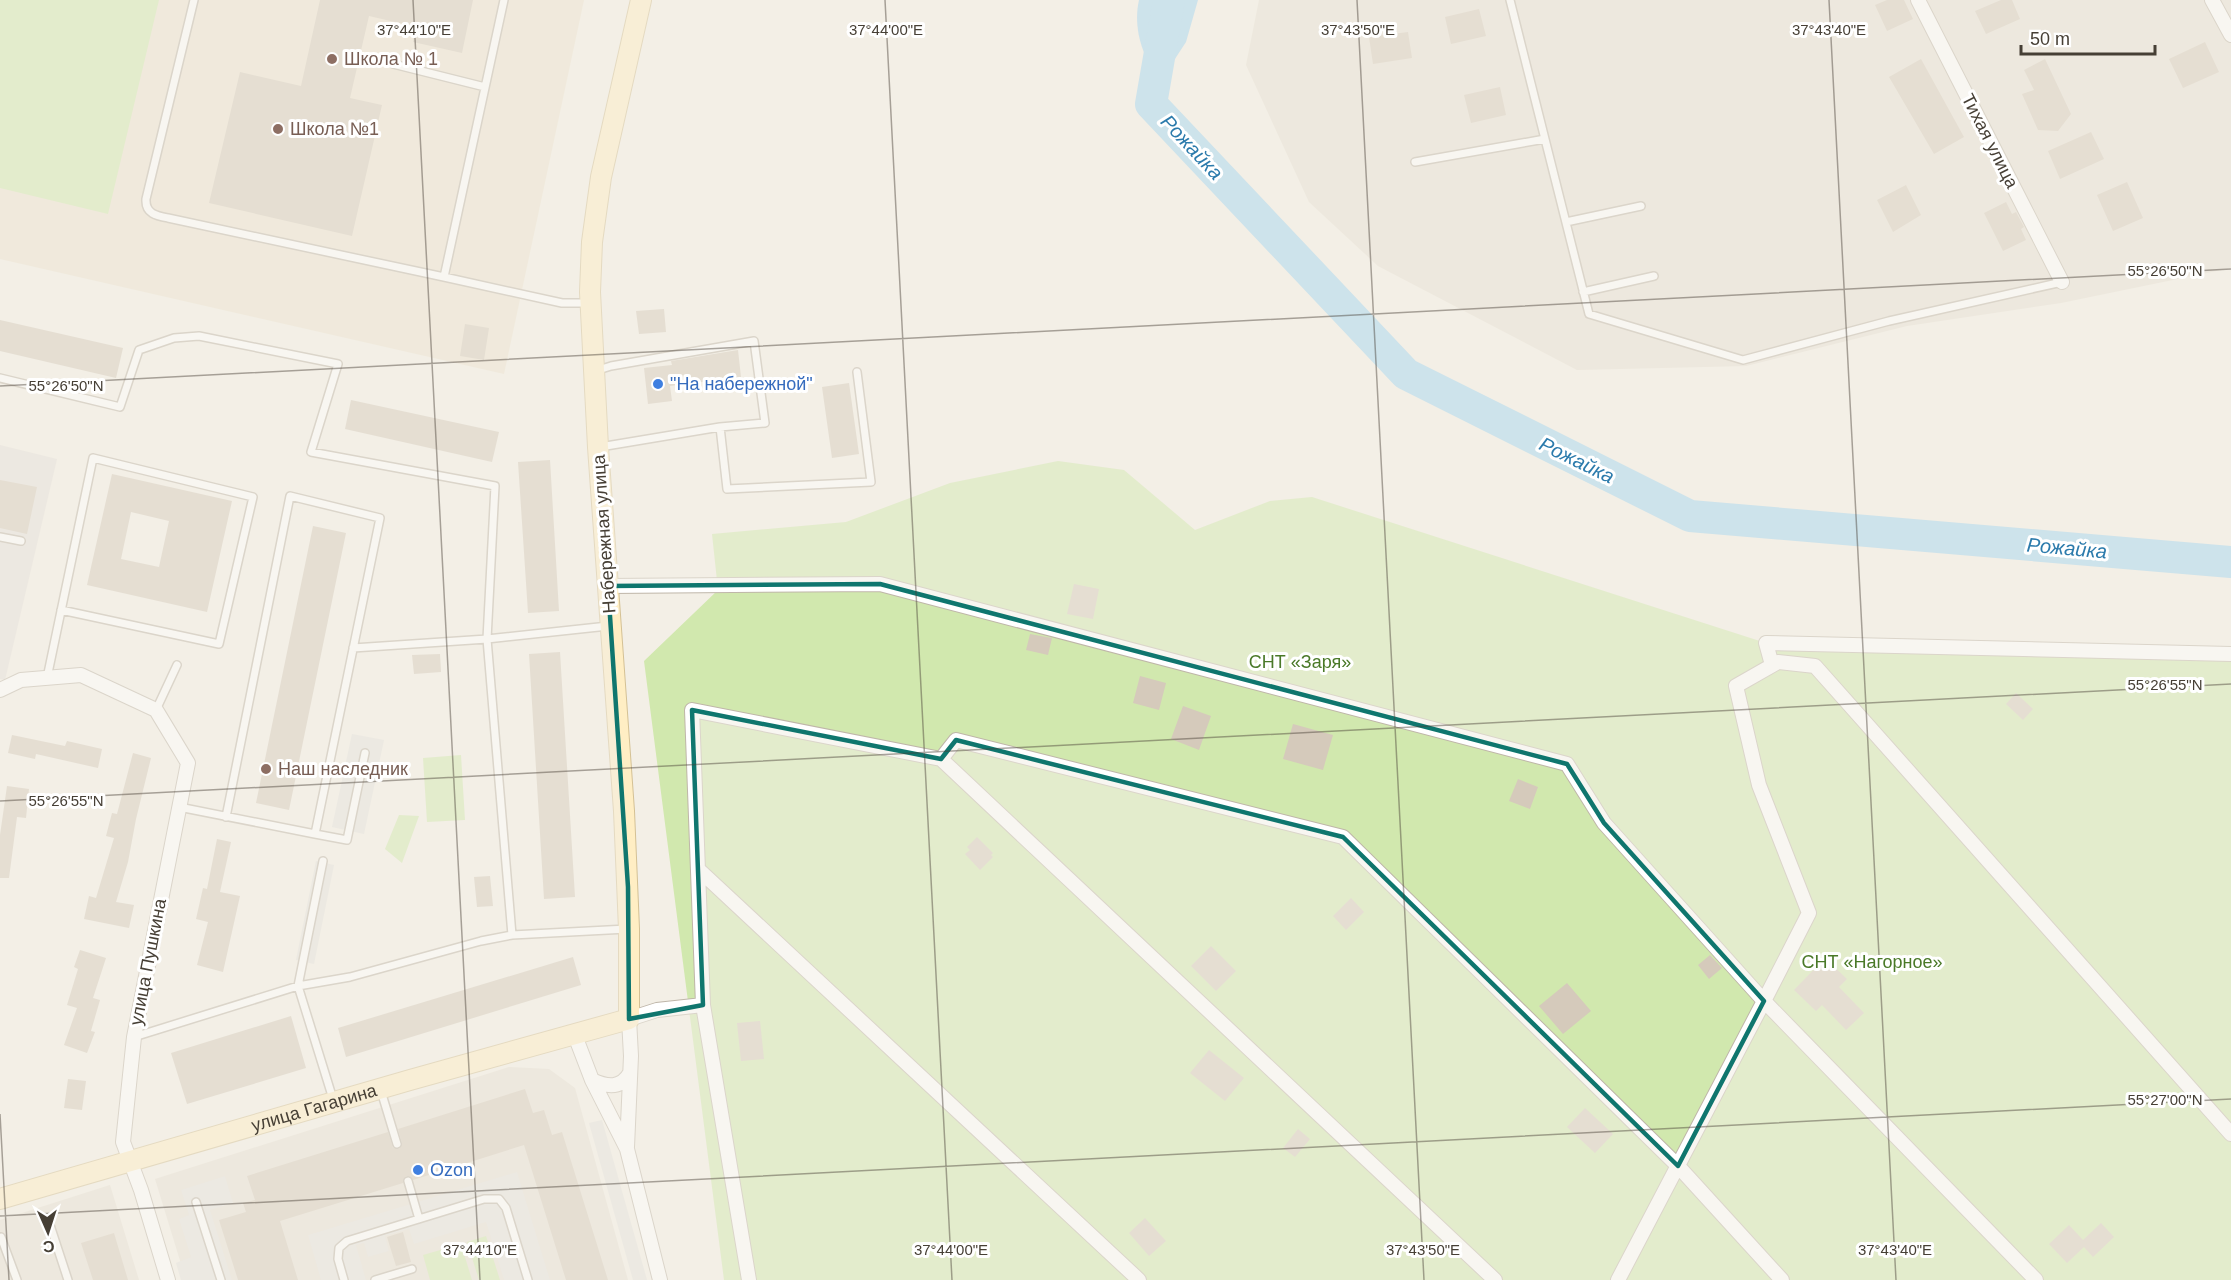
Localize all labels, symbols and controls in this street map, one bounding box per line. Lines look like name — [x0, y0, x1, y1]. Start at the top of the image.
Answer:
scale bar — [2021, 18, 2154, 56]
text: 37°44'10"E — [377, 21, 451, 38]
text: 37°44'00"E — [849, 21, 923, 38]
text: 37°43'50"E — [1321, 21, 1395, 38]
text: 37°43'40"E — [1792, 21, 1866, 38]
text: 50 m — [2030, 29, 2070, 49]
place label: Школа № 1 — [344, 49, 438, 69]
marker: Школа № 1 — [325, 52, 339, 66]
street label: Тихая улица — [1958, 90, 2023, 192]
water label: Рожайка — [1157, 110, 1227, 184]
place label: Школа №1 — [290, 119, 379, 139]
marker: Школа №1 — [271, 122, 285, 136]
text: 55°26'50"N — [2127, 262, 2203, 279]
place label: "На набережной" — [670, 374, 813, 394]
text: 55°26'50"N — [28, 377, 104, 394]
marker: "На набережной" — [651, 377, 665, 391]
water label: Рожайка — [1536, 432, 1618, 488]
street label: Набережная улица — [588, 453, 620, 614]
water label: Рожайка — [2026, 534, 2108, 562]
park label: СНТ «Заря» — [1249, 652, 1351, 672]
text: 55°26'55"N — [2127, 676, 2203, 693]
place label: Наш наследник — [278, 759, 408, 779]
marker: Наш наследник — [259, 762, 273, 776]
text: 55°26'55"N — [28, 792, 104, 809]
street label: улица Пушкина — [126, 896, 170, 1027]
park label: СНТ «Нагорное» — [1801, 952, 1943, 972]
street label: улица Гагарина — [249, 1080, 380, 1136]
text: 55°27'00"N — [2127, 1091, 2203, 1108]
place label: Ozon — [430, 1160, 473, 1180]
marker: Ozon — [411, 1163, 425, 1177]
north arrow — [18, 1202, 78, 1262]
text: С — [42, 1238, 55, 1255]
text: 37°44'10"E — [443, 1241, 517, 1258]
text: 37°44'00"E — [914, 1241, 988, 1258]
text: 37°43'50"E — [1386, 1241, 1460, 1258]
text: 37°43'40"E — [1858, 1241, 1932, 1258]

